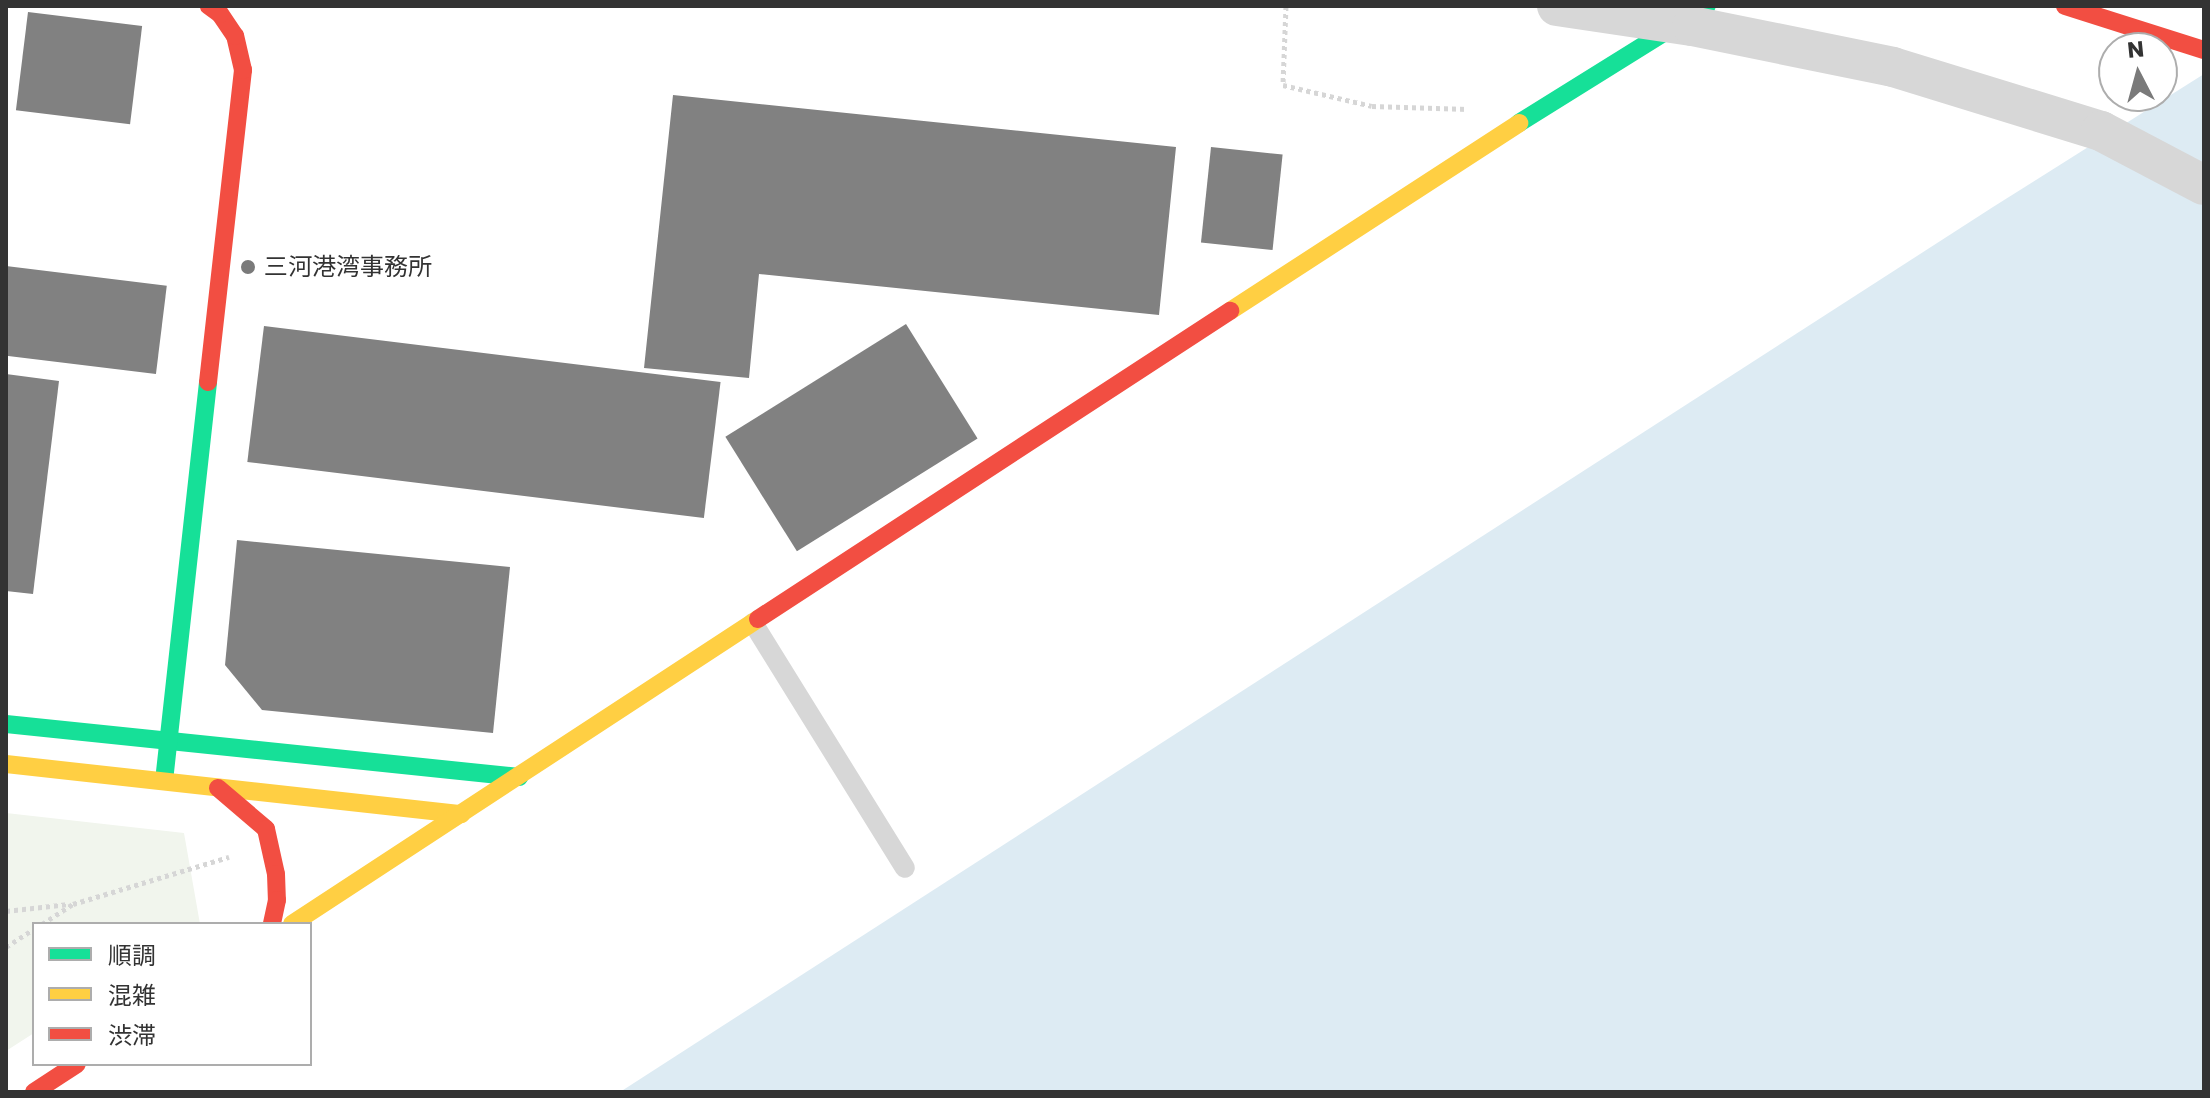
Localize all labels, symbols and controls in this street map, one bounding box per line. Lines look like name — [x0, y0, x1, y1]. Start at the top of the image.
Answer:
north arrow — [2098, 32, 2178, 112]
text: N — [2126, 33, 2145, 66]
place label: 三河港湾事務所 — [264, 253, 432, 281]
marker: 三河港湾事務所 — [239, 258, 257, 276]
legend — [32, 922, 312, 1066]
text: 順調 — [108, 939, 156, 972]
text: 混雑 — [108, 979, 156, 1012]
text: 渋滞 — [108, 1019, 156, 1052]

